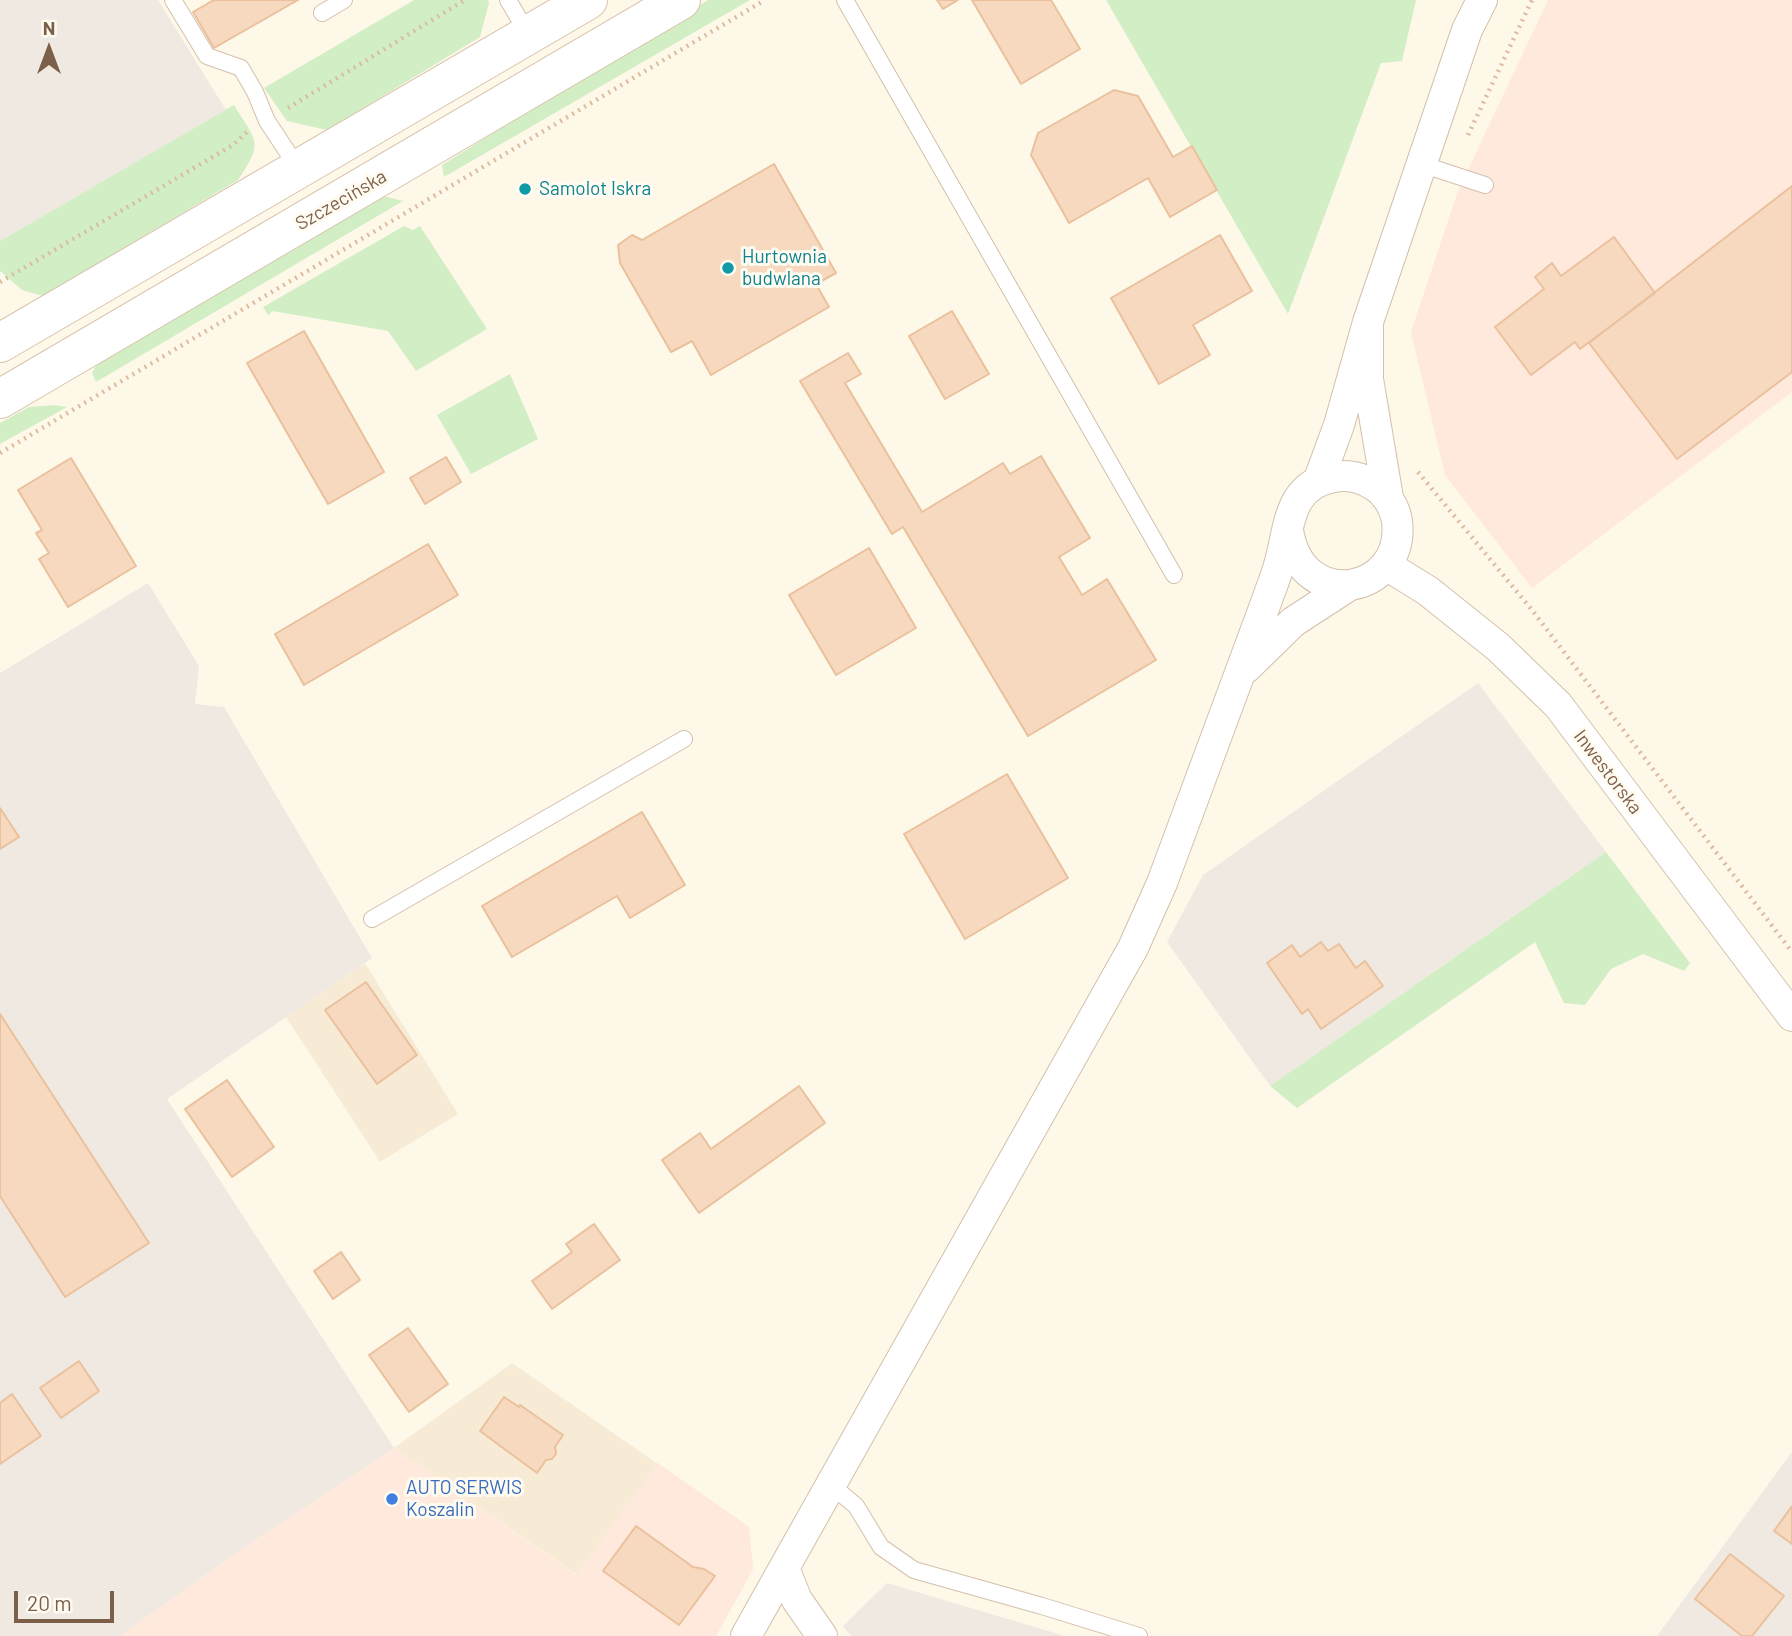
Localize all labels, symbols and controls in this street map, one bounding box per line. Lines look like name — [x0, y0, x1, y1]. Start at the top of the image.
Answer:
north arrow — [14, 14, 84, 84]
text: N — [43, 16, 55, 39]
street label: Szczecińska — [291, 165, 391, 235]
place label: Samolot Iskra — [539, 178, 651, 200]
marker: Samolot Iskra — [517, 181, 533, 197]
place label: Hurtownia budwlana — [742, 246, 827, 290]
marker: Hurtownia budwlana — [720, 260, 736, 276]
street label: Inwestorska — [1569, 725, 1647, 819]
place label: AUTO SERWIS Koszalin — [406, 1477, 522, 1521]
marker: AUTO SERWIS Koszalin — [384, 1491, 400, 1507]
scale bar — [18, 1576, 117, 1620]
text: 20 m — [27, 1590, 72, 1615]

